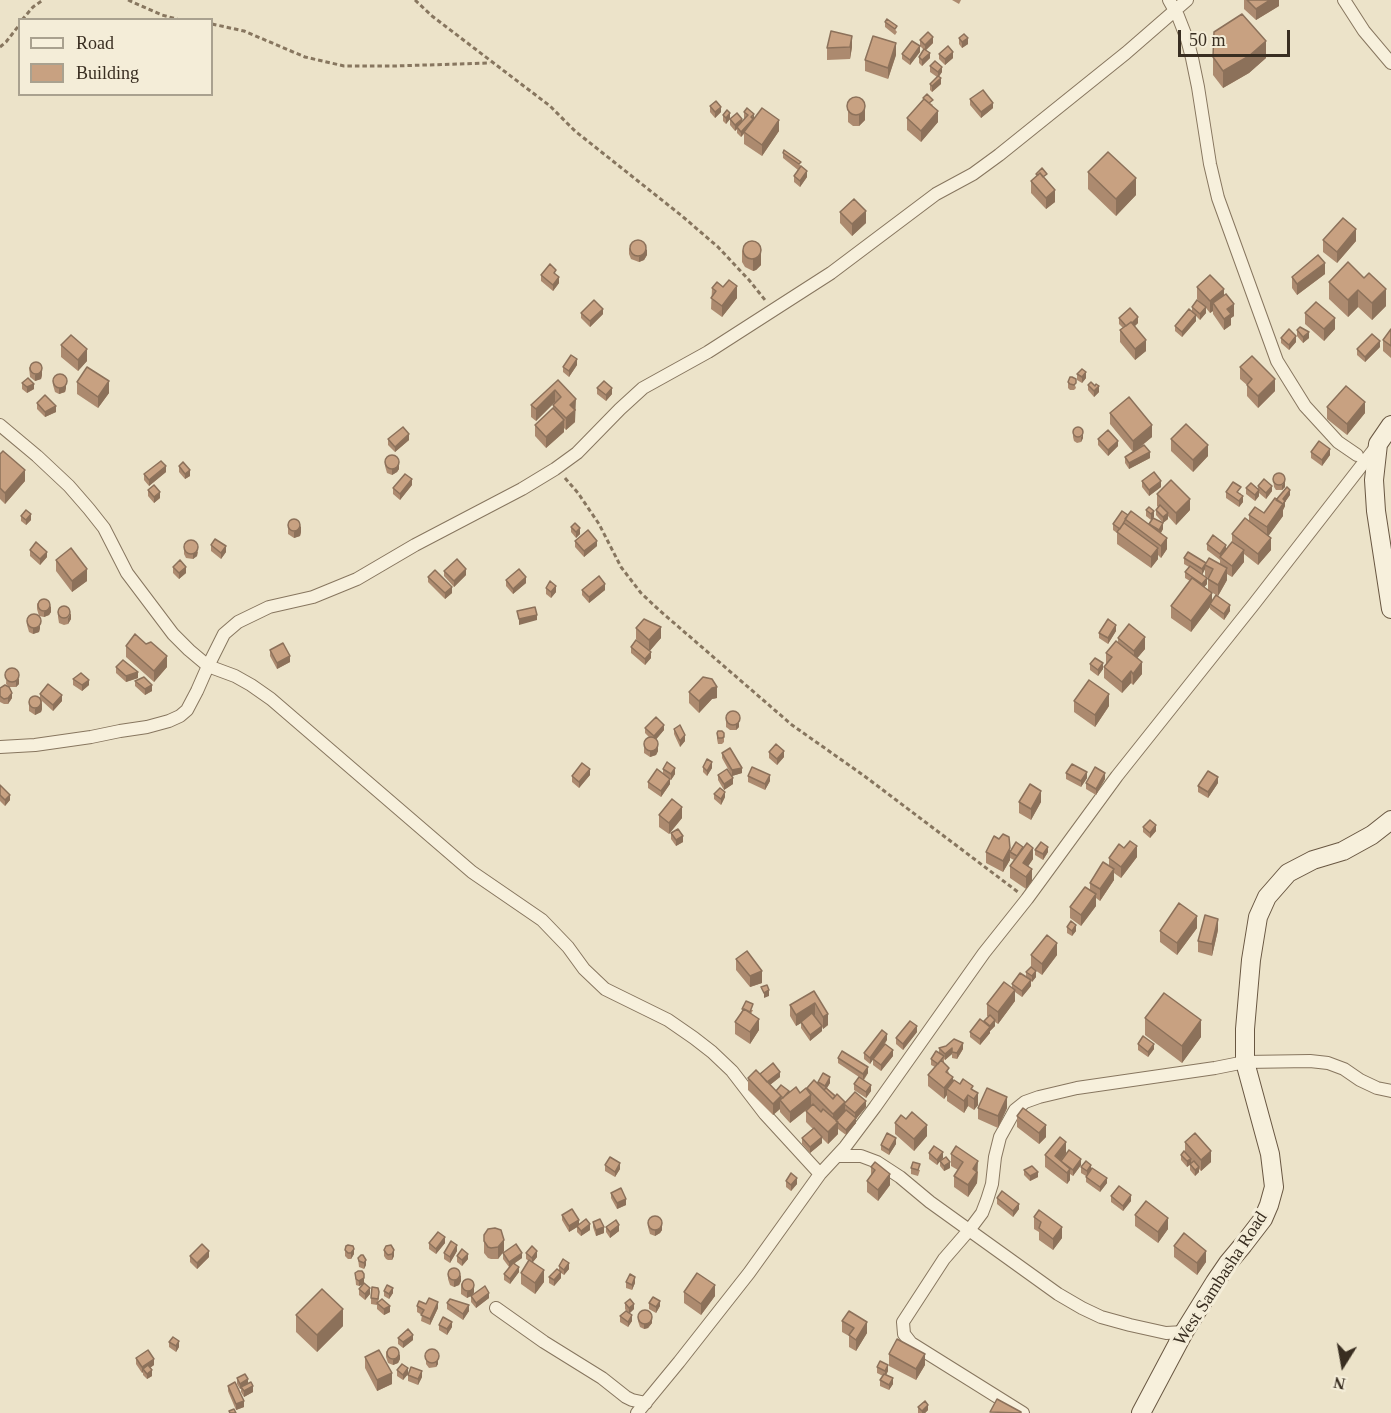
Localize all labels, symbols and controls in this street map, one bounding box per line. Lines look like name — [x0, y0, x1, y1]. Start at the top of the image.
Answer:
legend — [18, 18, 213, 96]
scale bar — [1181, 18, 1294, 56]
text: 50 m — [1189, 30, 1226, 50]
text: Road — [76, 33, 114, 53]
text: Building — [76, 63, 139, 83]
street label: West Sambasha Road — [1170, 1208, 1272, 1350]
north arrow — [1313, 1335, 1373, 1395]
text: N — [1332, 1374, 1347, 1393]

